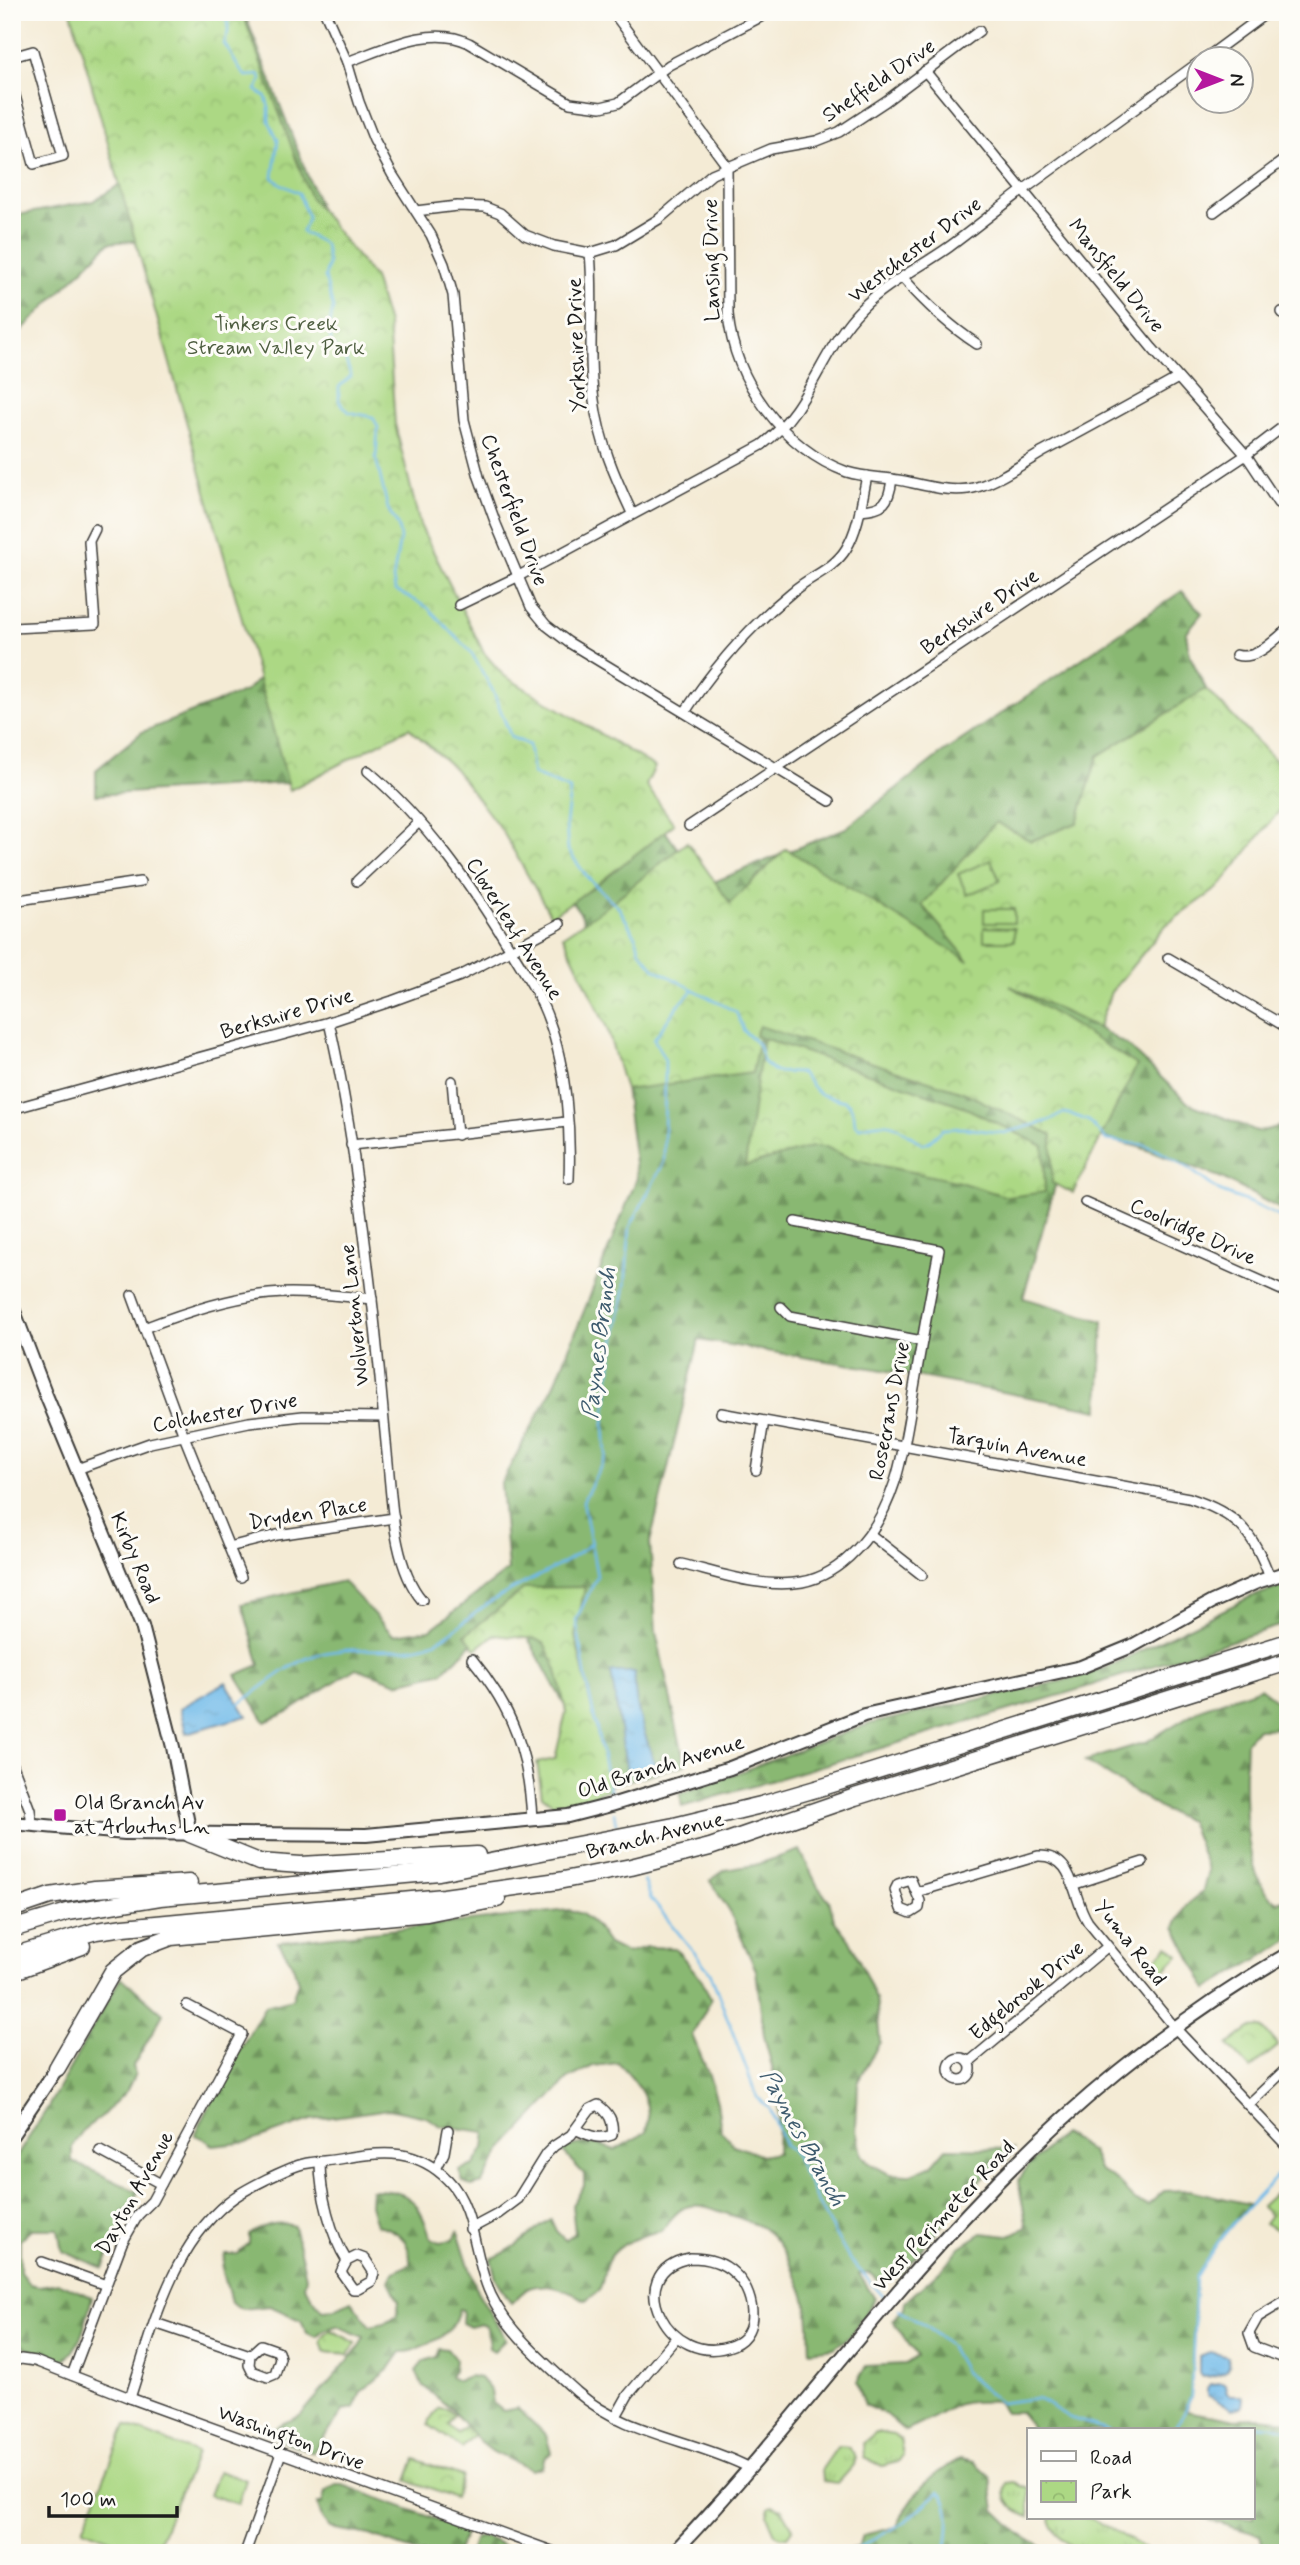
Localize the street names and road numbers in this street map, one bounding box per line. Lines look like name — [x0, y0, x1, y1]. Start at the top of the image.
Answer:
street label: Sheffield Drive — [817, 33, 941, 129]
street label: Westchester Drive — [842, 190, 988, 310]
street label: Lansing Drive — [697, 198, 729, 322]
street label: Mansfield Drive — [1061, 213, 1171, 339]
street label: Yorkshire Drive — [561, 277, 593, 413]
street label: Chesterfield Drive — [473, 430, 555, 590]
street label: Berkshire Drive — [915, 562, 1045, 662]
street label: Cloverleaf Avenue — [459, 852, 569, 1006]
street label: Berkshire Drive — [217, 982, 357, 1046]
street label: Coolridge Drive — [1125, 1192, 1261, 1274]
street label: Wolverton Lane — [334, 1243, 376, 1387]
street label: Rosecrans Drive — [863, 1339, 917, 1483]
street label: Colchester Drive — [150, 1386, 300, 1440]
street label: Tarquin Avenue — [945, 1422, 1089, 1474]
street label: Dryden Place — [247, 1491, 369, 1537]
street label: Kirby Road — [103, 1508, 167, 1608]
street label: Old Branch Avenue — [574, 1728, 748, 1806]
street label: Branch Avenue — [583, 1805, 727, 1867]
street label: Yuma Road — [1088, 1894, 1172, 1992]
street label: Edgebrook Drive — [964, 1935, 1092, 2049]
street label: Dayton Avenue — [89, 2126, 181, 2260]
street label: West Perimeter Road — [867, 2134, 1021, 2298]
street label: Washington Drive — [213, 2399, 368, 2479]

